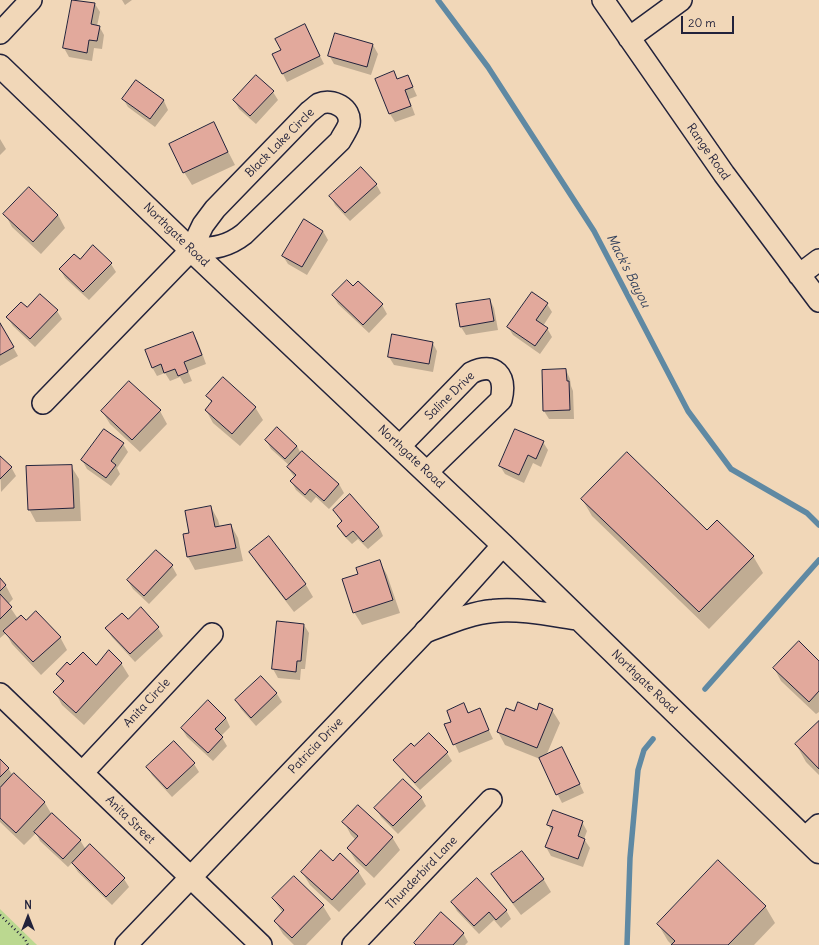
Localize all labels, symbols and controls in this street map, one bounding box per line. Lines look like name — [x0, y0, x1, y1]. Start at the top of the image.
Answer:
scale bar — [683, 8, 736, 34]
text: 20 m — [688, 15, 716, 30]
street label: Black Lake Circle — [242, 105, 318, 181]
street label: Range Road — [683, 121, 733, 183]
street label: Northgate Road — [140, 200, 212, 270]
water label: Mack's Bayou — [603, 232, 653, 310]
street label: Saline Drive — [422, 369, 478, 423]
street label: Northgate Road — [375, 423, 447, 491]
street label: Northgate Road — [608, 647, 680, 717]
street label: Anita Circle — [121, 676, 173, 730]
street label: Patricia Drive — [286, 715, 346, 777]
street label: Anita Street — [102, 793, 158, 847]
street label: Thunderbird Lane — [383, 833, 461, 913]
north arrow — [8, 897, 48, 937]
text: N — [24, 898, 32, 912]

